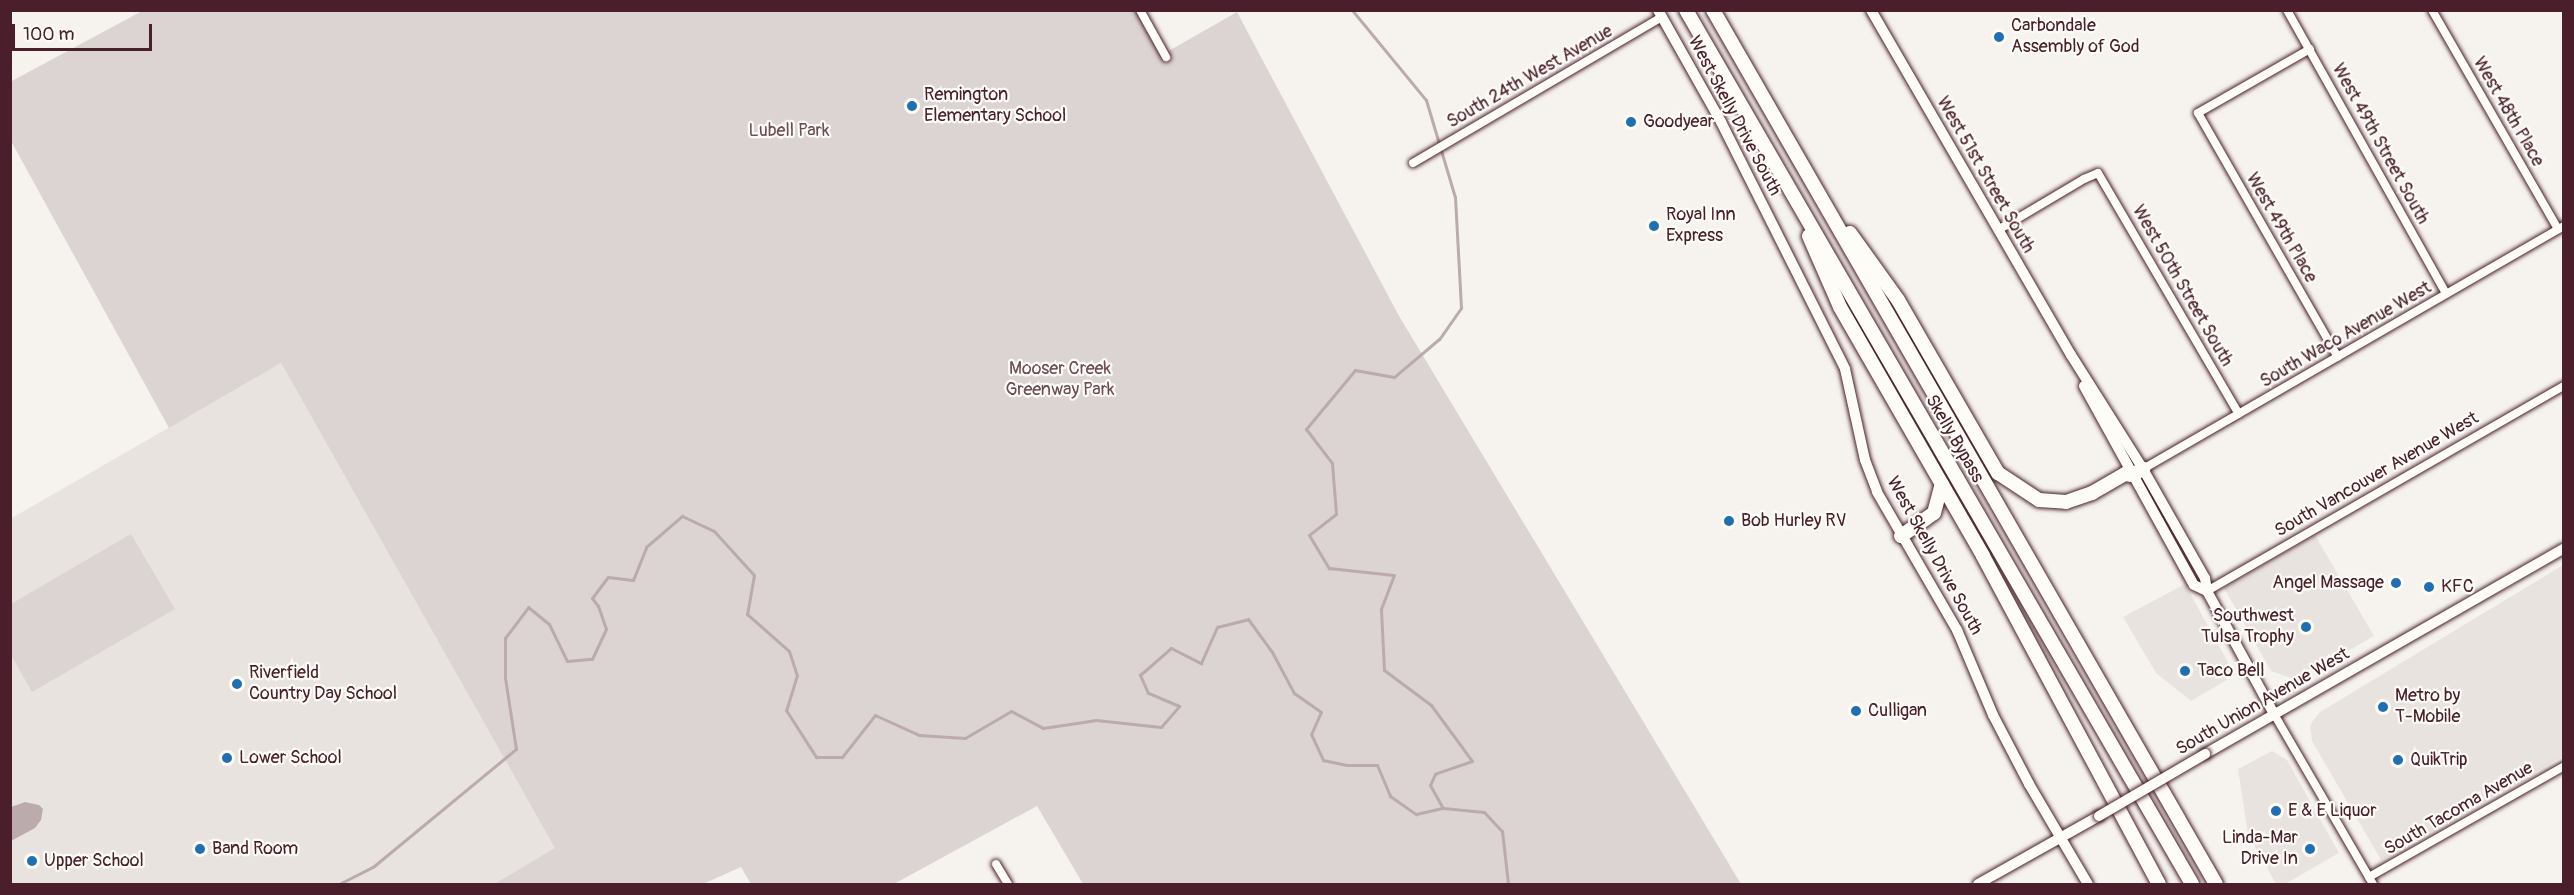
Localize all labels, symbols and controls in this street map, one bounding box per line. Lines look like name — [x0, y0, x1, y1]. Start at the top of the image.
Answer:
scale bar — [15, 12, 154, 50]
place label: Carbondale Assembly of God — [2011, 16, 2139, 58]
street label: South 24th West Avenue — [1443, 21, 1617, 133]
text: 100 m — [23, 23, 75, 46]
marker: Carbondale Assembly of God — [1992, 30, 2006, 44]
street label: West Skelly Drive South — [1683, 32, 1785, 200]
street label: West 48th Place — [2468, 53, 2548, 171]
street label: West 49th Street South — [2327, 60, 2433, 228]
place label: Remington Elementary School — [924, 85, 1066, 128]
street label: West 51st Street South — [1931, 93, 2039, 257]
marker: Remington Elementary School — [905, 99, 919, 113]
place label: Goodyear — [1643, 111, 1714, 133]
marker: Goodyear — [1624, 115, 1638, 129]
park label: Lubell Park — [749, 120, 829, 142]
street label: West 49th Place — [2241, 169, 2321, 287]
street label: West 50th Street South — [2127, 201, 2237, 371]
place label: Royal Inn Express — [1666, 205, 1736, 248]
marker: Royal Inn Express — [1647, 219, 1661, 233]
street label: South Waco Avenue West — [2257, 277, 2435, 393]
park label: Mooser Creek Greenway Park — [1005, 359, 1115, 401]
street label: Skelly Bypass — [1920, 391, 1988, 487]
street label: South Vancouver Avenue West — [2271, 408, 2483, 542]
street label: West Skelly Drive South — [1881, 473, 1987, 639]
place label: Bob Hurley RV — [1741, 510, 1846, 532]
marker: Bob Hurley RV — [1722, 514, 1736, 528]
place label: Angel Massage — [2272, 572, 2384, 594]
marker: Angel Massage — [2389, 576, 2403, 590]
place label: KFC — [2441, 576, 2474, 598]
marker: KFC — [2422, 580, 2436, 594]
place label: Southwest Tulsa Trophy — [2201, 606, 2294, 648]
marker: Southwest Tulsa Trophy — [2299, 620, 2313, 634]
street label: South Union Avenue West — [2173, 644, 2353, 760]
place label: Taco Bell — [2197, 660, 2265, 682]
place label: Riverfield Country Day School — [249, 663, 397, 706]
marker: Taco Bell — [2178, 664, 2192, 678]
marker: Riverfield Country Day School — [230, 677, 244, 691]
place label: Metro by T-Mobile — [2395, 686, 2460, 728]
place label: Culligan — [1868, 700, 1927, 722]
marker: Metro by T-Mobile — [2376, 700, 2390, 714]
marker: Culligan — [1849, 704, 1863, 718]
place label: Lower School — [239, 747, 342, 769]
place label: QuikTrip — [2410, 749, 2468, 771]
marker: Lower School — [220, 751, 234, 765]
marker: QuikTrip — [2391, 753, 2405, 767]
street label: South Tacoma Avenue — [2381, 758, 2537, 860]
place label: E & E Liquor — [2288, 800, 2377, 822]
marker: E & E Liquor — [2269, 804, 2283, 818]
place label: Linda-Mar Drive In — [2222, 828, 2298, 870]
place label: Band Room — [212, 838, 298, 860]
marker: Band Room — [193, 842, 207, 856]
marker: Linda-Mar Drive In — [2303, 842, 2317, 856]
place label: Upper School — [44, 850, 144, 872]
marker: Upper School — [25, 854, 39, 868]

